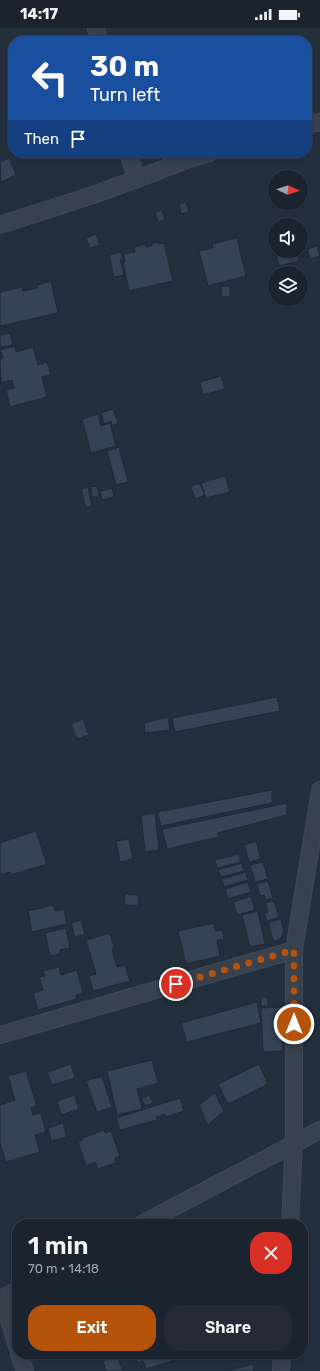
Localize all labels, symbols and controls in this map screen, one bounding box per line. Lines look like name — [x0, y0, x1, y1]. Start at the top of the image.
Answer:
text: 14:17 — [20, 5, 58, 23]
text: 30 m — [90, 50, 159, 83]
icon: left — [24, 52, 76, 104]
text: Turn left — [90, 84, 160, 106]
icon: arrive — [67, 128, 89, 150]
text: Then — [24, 130, 59, 148]
north arrow — [268, 170, 308, 210]
map controls — [268, 170, 308, 306]
button: sound — [268, 218, 308, 258]
button: layers — [268, 266, 308, 306]
pin — [159, 967, 193, 1001]
icon: arrive — [165, 973, 187, 995]
position arrow — [273, 1003, 315, 1045]
text: 1 min — [28, 1232, 88, 1260]
button: close — [250, 1232, 292, 1274]
text: 70 m · 14:18 — [28, 1261, 99, 1276]
button: Exit — [28, 1305, 156, 1351]
button: Share — [164, 1305, 292, 1351]

